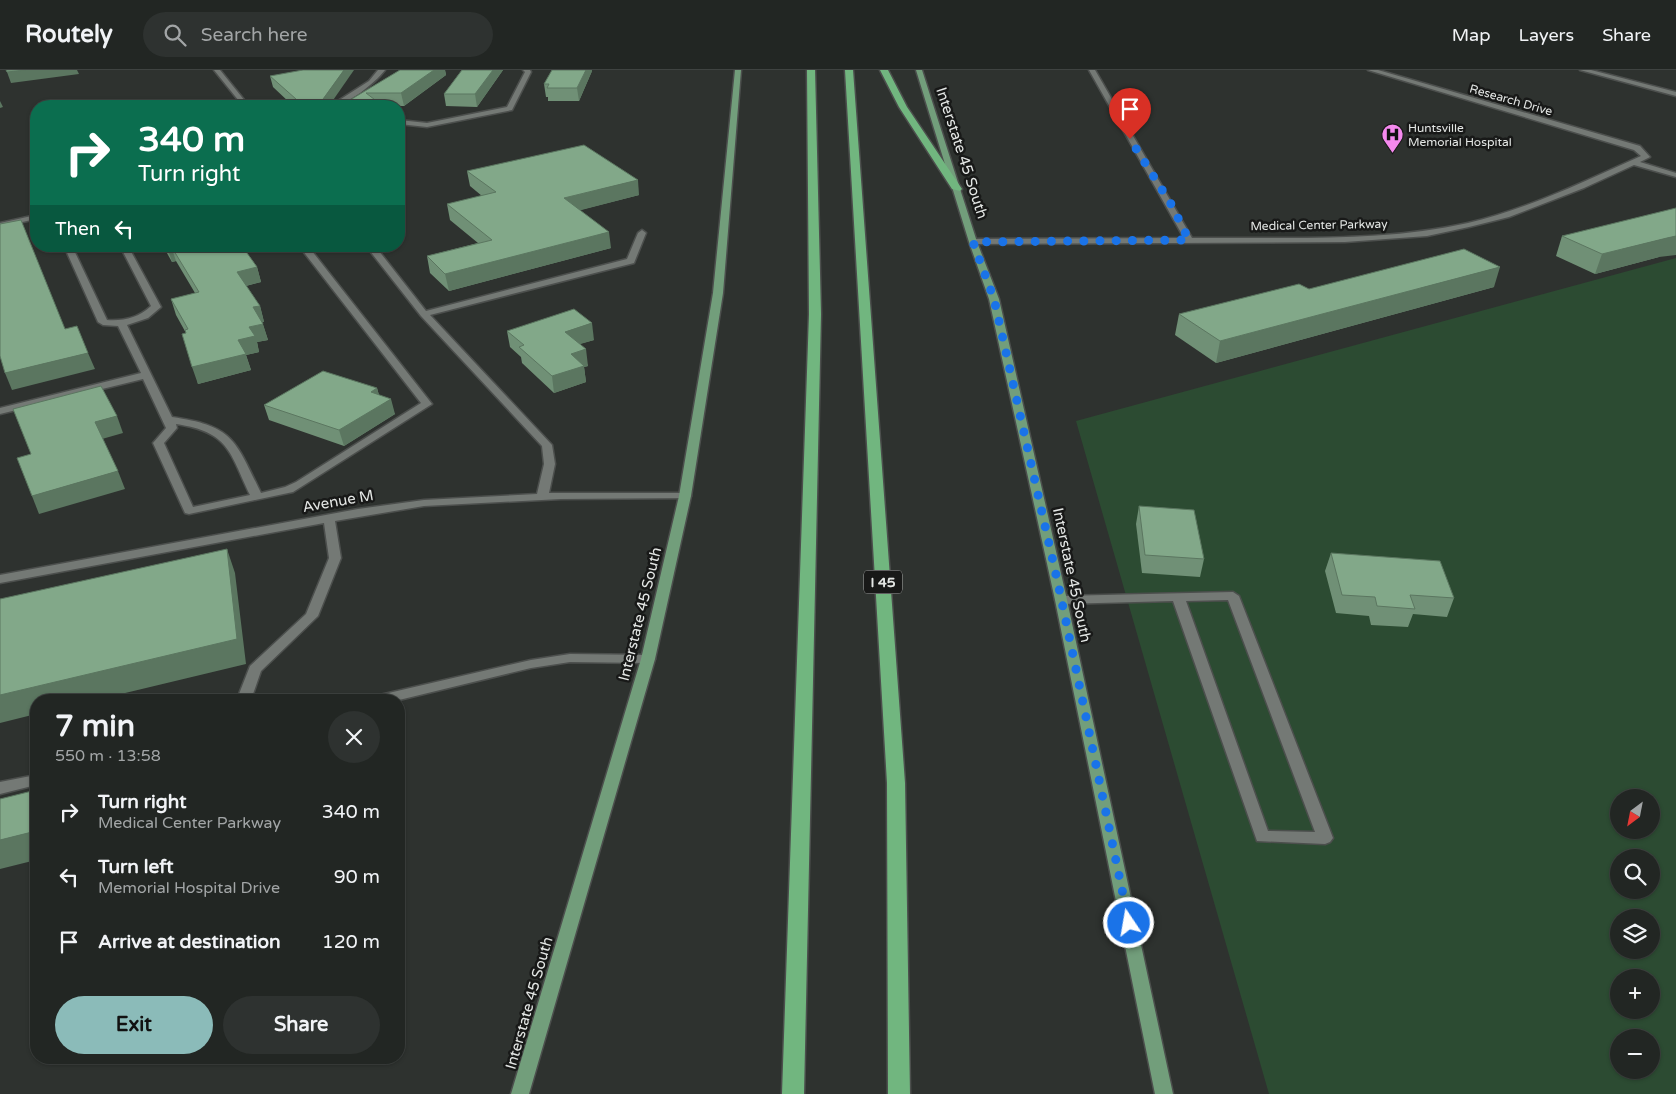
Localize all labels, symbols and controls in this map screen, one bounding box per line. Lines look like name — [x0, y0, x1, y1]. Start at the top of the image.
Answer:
search box — [143, 12, 493, 57]
text: Routely — [25, 20, 113, 49]
icon: search — [161, 21, 189, 49]
text: Search here — [201, 24, 308, 46]
text: Map — [1452, 24, 1491, 46]
text: Layers — [1519, 24, 1574, 46]
text: Share — [1602, 24, 1651, 46]
street label: Research Drive — [1468, 81, 1554, 119]
street label: Interstate 45 South — [932, 85, 992, 221]
pin — [1109, 88, 1151, 139]
icon: arrive — [1116, 95, 1144, 123]
text: 340 m — [138, 119, 245, 161]
icon: right — [55, 120, 120, 185]
place label: Huntsville Memorial Hospital — [1408, 121, 1512, 149]
hospital icon: Huntsville Memorial Hospital — [1380, 123, 1404, 154]
text: Turn right — [138, 161, 240, 187]
icon: left — [110, 215, 138, 243]
street label: Medical Center Parkway — [1250, 217, 1388, 233]
text: Then — [55, 218, 100, 240]
street label: Avenue M — [301, 486, 375, 516]
street label: Interstate 45 South — [1049, 506, 1095, 644]
street label: Interstate 45 South — [615, 545, 665, 683]
road number: I 45 — [864, 571, 902, 594]
text: 7 min — [55, 708, 135, 745]
button: close — [328, 711, 380, 763]
text: 550 m · 13:58 — [55, 746, 161, 766]
north arrow — [1610, 789, 1660, 839]
map controls — [1610, 789, 1660, 1079]
text: Turn right — [98, 791, 186, 813]
icon: right — [55, 798, 83, 826]
text: 340 m — [322, 801, 380, 823]
text: Medical Center Parkway — [98, 813, 281, 833]
button: search — [1610, 849, 1660, 899]
text: Turn left — [98, 856, 174, 878]
icon: left — [55, 863, 83, 891]
text: 90 m — [334, 866, 380, 888]
text: Memorial Hospital Drive — [98, 878, 280, 898]
position arrow — [1102, 896, 1154, 948]
button: layers — [1610, 909, 1660, 959]
icon: arrive — [55, 928, 83, 956]
text: Arrive at destination — [98, 931, 281, 953]
text: 120 m — [322, 931, 380, 953]
street label: Interstate 45 South — [501, 935, 557, 1071]
button: + — [1610, 969, 1660, 1019]
button: Exit — [55, 996, 213, 1054]
button: Share — [223, 996, 380, 1054]
button: − — [1610, 1029, 1660, 1079]

